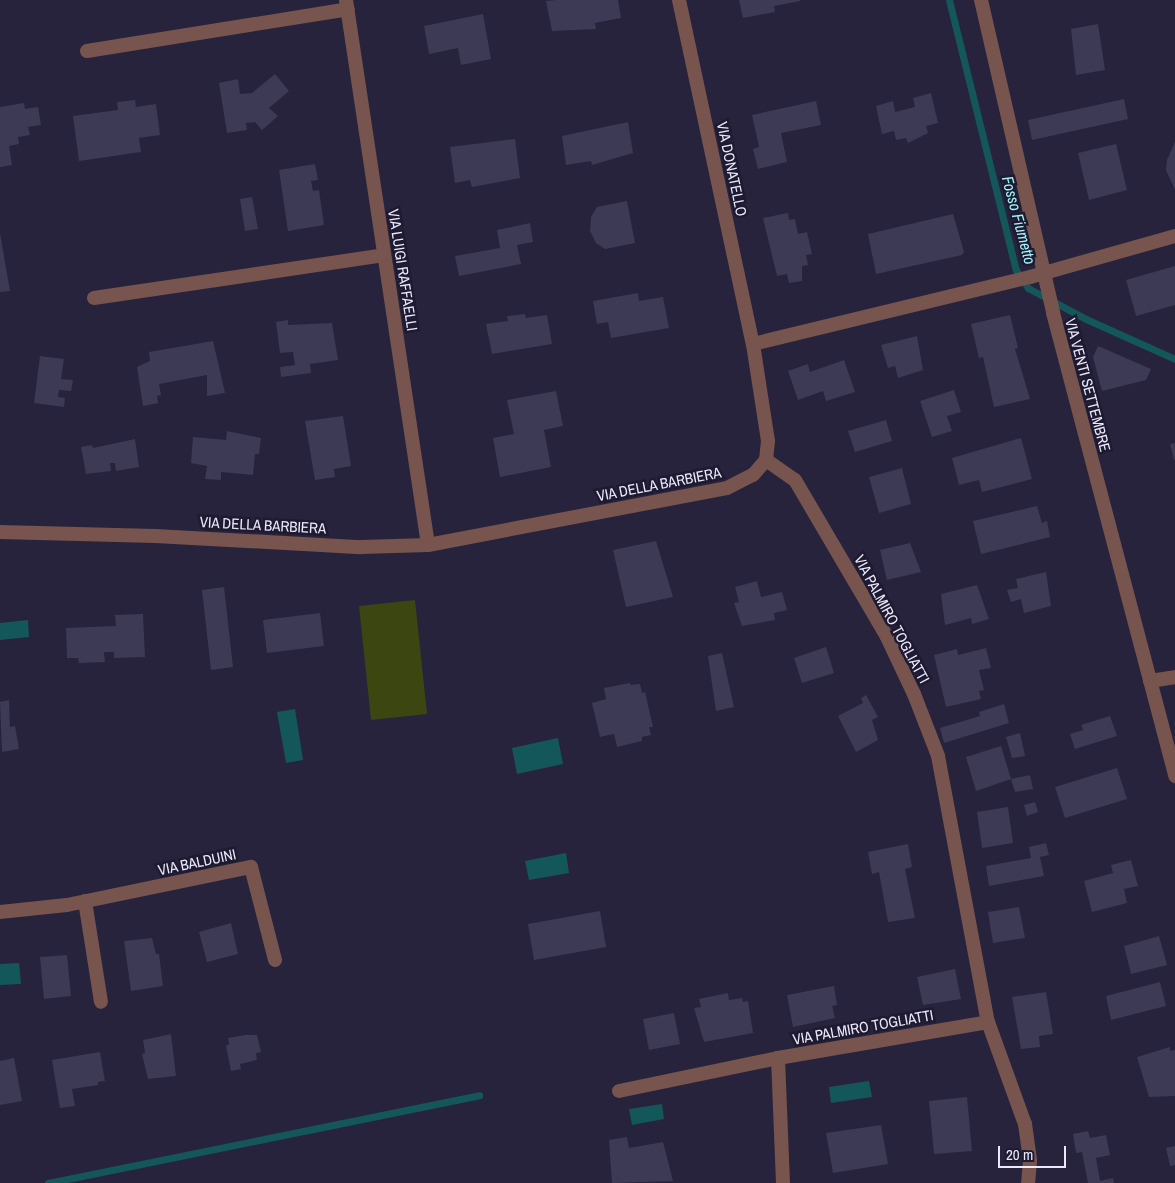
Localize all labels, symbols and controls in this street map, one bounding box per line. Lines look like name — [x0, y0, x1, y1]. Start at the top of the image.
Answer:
street label: VIA DONATELLO — [713, 120, 751, 218]
water label: Fosso Fiumetto — [998, 174, 1040, 266]
street label: VIA LUIGI RAFFAELLI — [384, 207, 422, 333]
street label: VIA VENTI SETTEMBRE — [1061, 316, 1115, 454]
street label: VIA DELLA BARBIERA — [595, 463, 723, 505]
street label: VIA DELLA BARBIERA — [199, 513, 327, 537]
street label: VIA PALMIRO TOGLIATTI — [850, 551, 934, 687]
street label: VIA BALDUINI — [156, 845, 238, 879]
street label: VIA PALMIRO TOGLIATTI — [791, 1006, 935, 1048]
scale bar — [1000, 1136, 1068, 1168]
text: 20 m — [1006, 1144, 1033, 1165]

